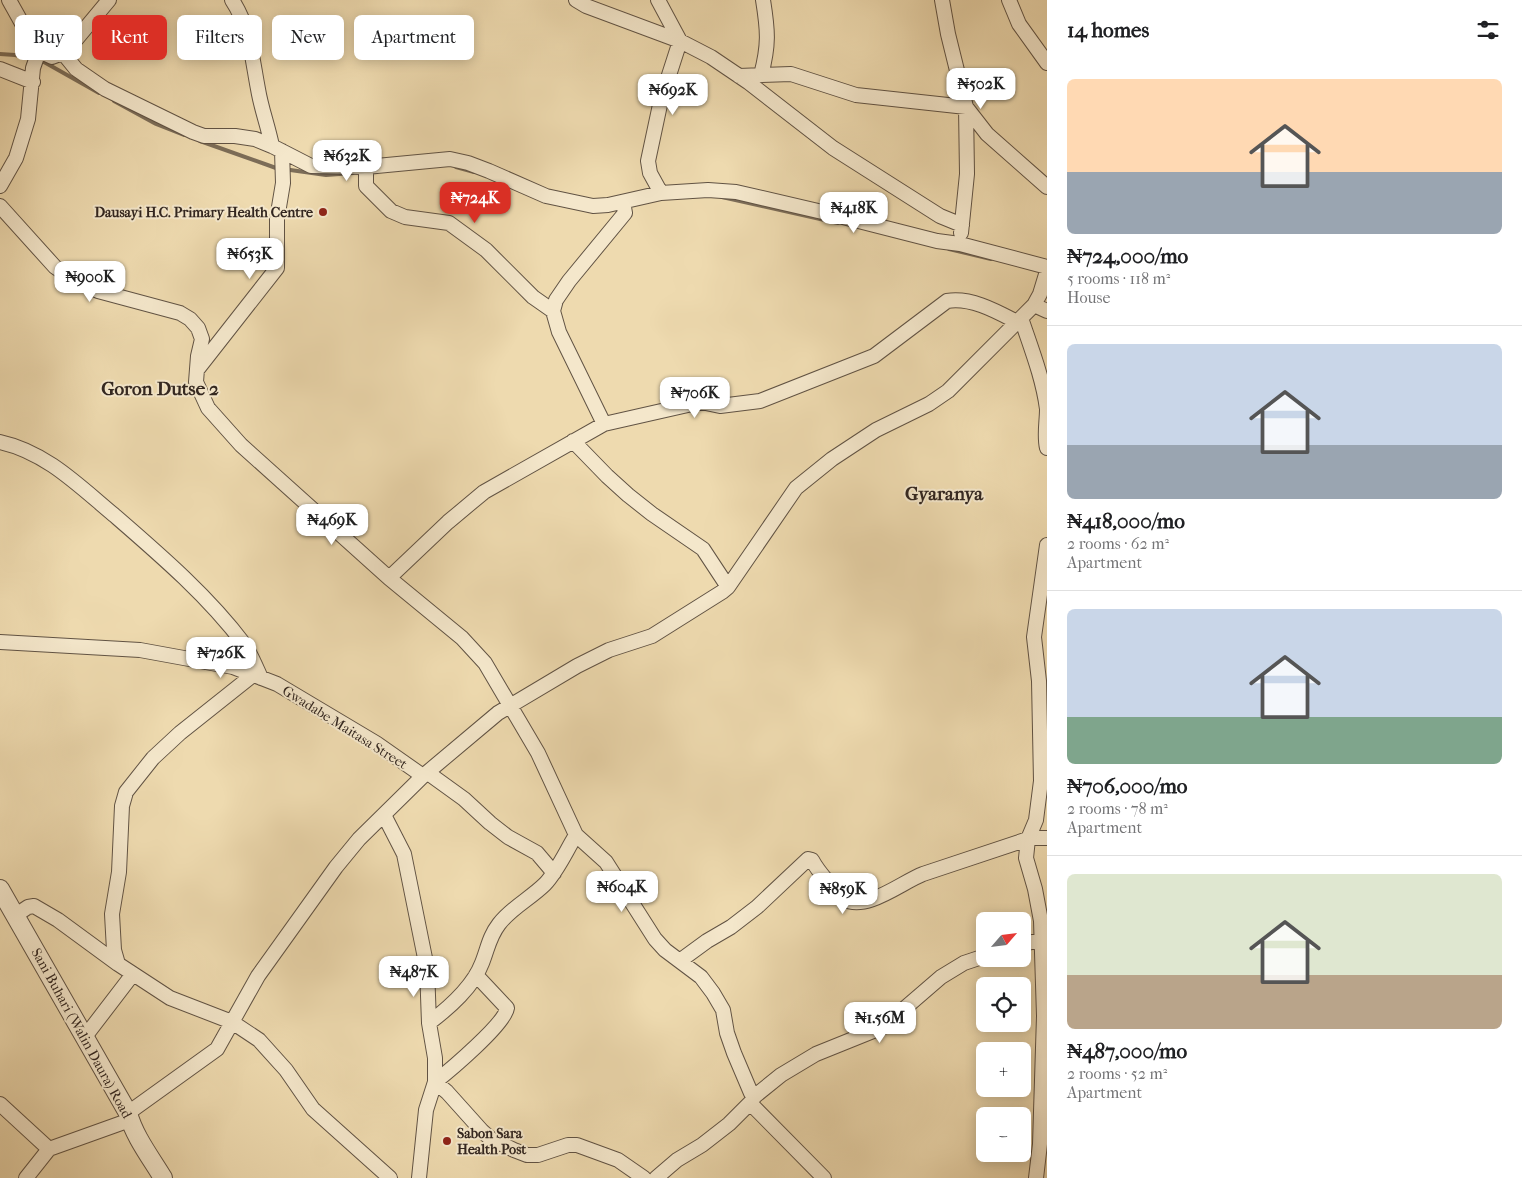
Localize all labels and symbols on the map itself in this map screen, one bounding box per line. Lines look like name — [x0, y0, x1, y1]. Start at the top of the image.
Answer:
pin: ₦502K — [946, 68, 1016, 110]
pin: ₦692K — [638, 74, 708, 116]
pin: ₦632K — [312, 140, 382, 182]
pin: ₦724K — [440, 182, 510, 224]
pin: ₦418K — [819, 192, 889, 234]
place label: Dausayi H.C. Primary Health Centre — [94, 204, 313, 221]
marker: Dausayi H.C. Primary Health Centre — [317, 206, 329, 218]
pin: ₦653K — [215, 238, 285, 280]
pin: ₦900K — [55, 260, 125, 303]
pin: ₦706K — [660, 376, 730, 419]
district label: Goron Dutse 2 — [101, 378, 219, 400]
district label: Gyaranya — [905, 483, 984, 505]
pin: ₦469K — [297, 504, 367, 546]
pin: ₦726K — [186, 636, 256, 679]
street label: Gwadabe Maitasa Street — [279, 682, 410, 773]
pin: ₦604K — [587, 870, 657, 913]
pin: ₦859K — [808, 872, 878, 915]
north arrow — [976, 912, 1031, 968]
street label: Sani Buhari (Walin Daura) Road — [28, 945, 136, 1122]
pin: ₦487K — [379, 956, 449, 998]
pin: ₦1.56M — [839, 1002, 921, 1044]
place label: Sabon Sara Health Post — [457, 1125, 527, 1158]
marker: Sabon Sara Health Post — [441, 1135, 453, 1147]

